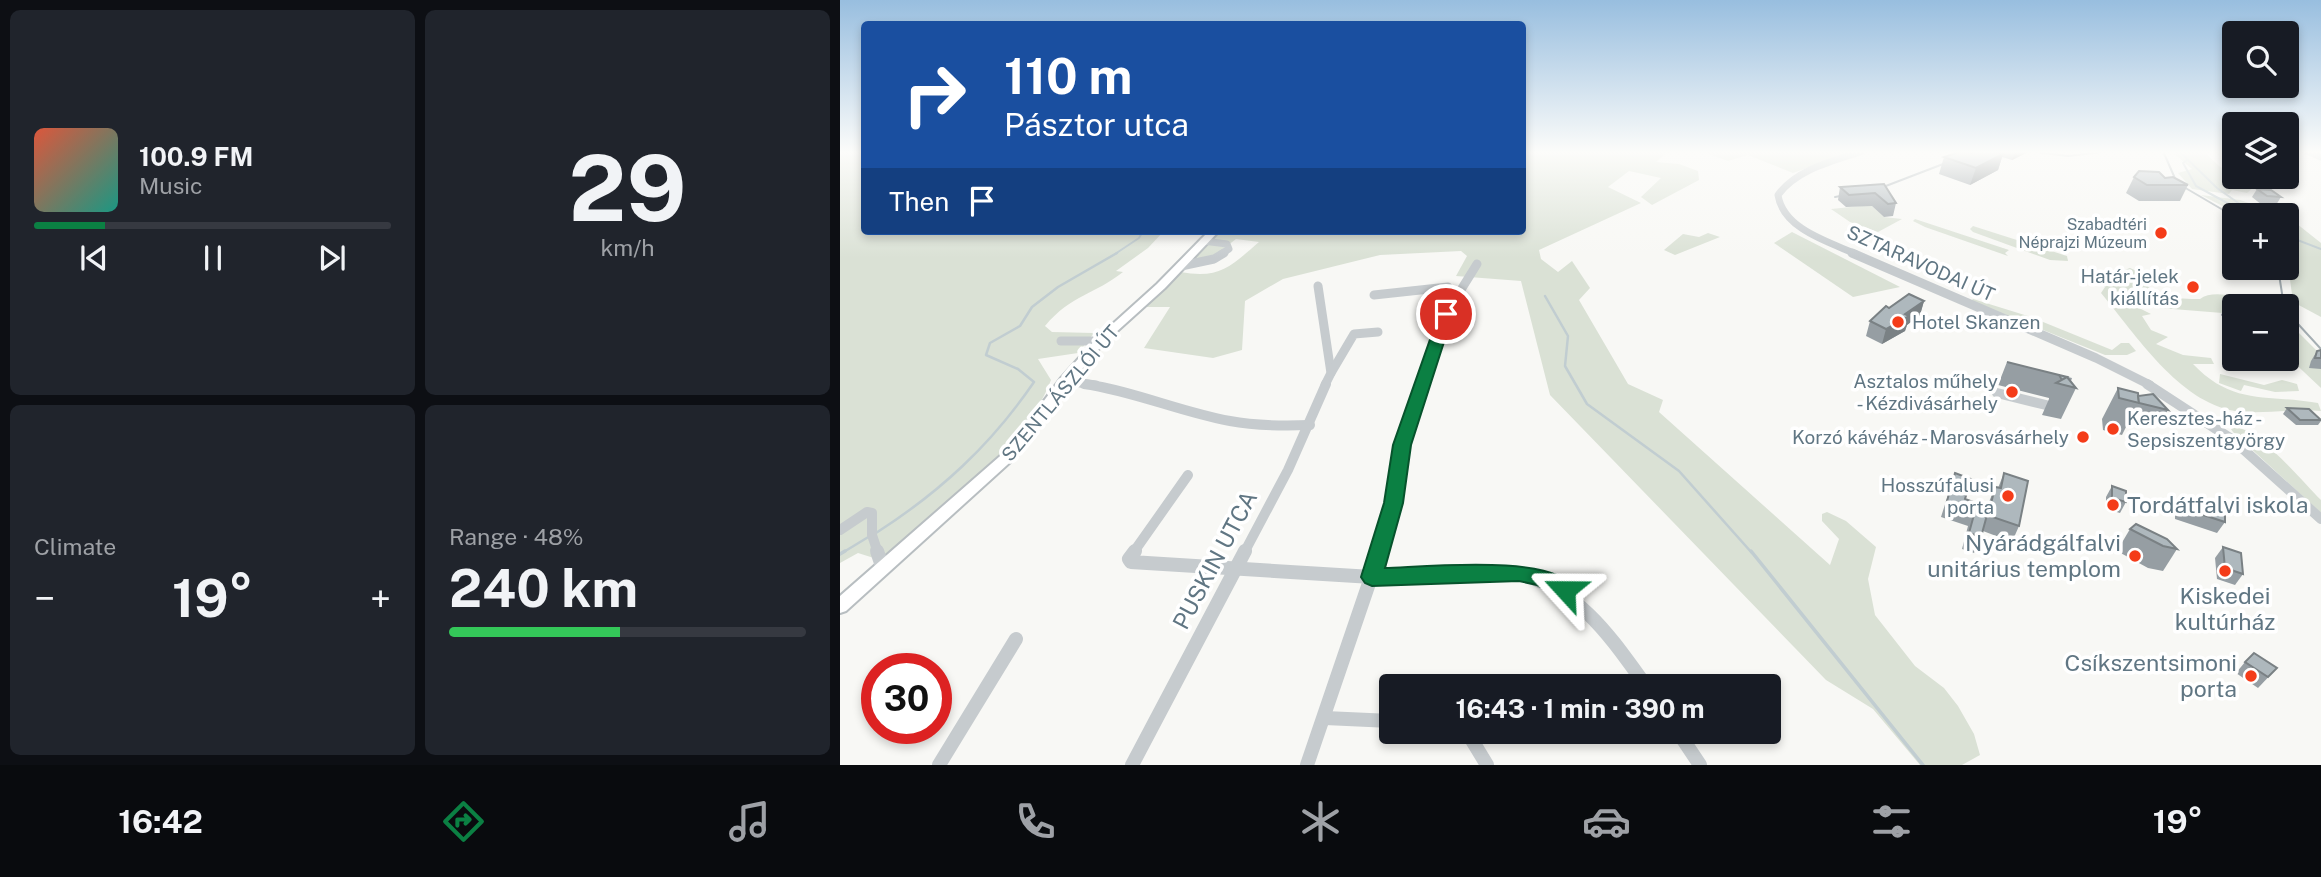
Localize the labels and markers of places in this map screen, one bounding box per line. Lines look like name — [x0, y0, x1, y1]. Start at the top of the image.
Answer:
place label: Szabadtéri Néprajzi Múzeum — [2019, 215, 2147, 252]
marker: Szabadtéri Néprajzi Múzeum — [2153, 225, 2169, 241]
place label: Határ-jelek kiállítás — [2080, 265, 2179, 309]
marker: Határ-jelek kiállítás — [2185, 279, 2201, 295]
pin — [1416, 284, 1476, 344]
place label: Hotel Skanzen — [1912, 311, 2040, 333]
marker: Hotel Skanzen — [1890, 314, 1906, 330]
place label: Asztalos műhely - Kézdivásárhely — [1853, 370, 1998, 414]
marker: Asztalos műhely - Kézdivásárhely — [2004, 384, 2020, 400]
place label: Keresztes-ház - Sepsiszentgyörgy — [2127, 407, 2285, 451]
marker: Keresztes-ház - Sepsiszentgyörgy — [2105, 421, 2121, 437]
place label: Korzó kávéház - Marosvásárhely — [1792, 426, 2069, 448]
marker: Korzó kávéház - Marosvásárhely — [2075, 429, 2091, 445]
place label: Hosszúfalusi porta — [1881, 474, 1994, 518]
marker: Hosszúfalusi porta — [2000, 488, 2016, 504]
place label: Tordátfalvi iskola — [2127, 491, 2308, 518]
marker: Tordátfalvi iskola — [2105, 497, 2121, 513]
place label: Nyárádgálfalvi unitárius templom — [1927, 529, 2121, 582]
marker: Nyárádgálfalvi unitárius templom — [2127, 548, 2143, 564]
marker: Kiskedei kultúrház — [2217, 563, 2233, 579]
place label: Kiskedei kultúrház — [2175, 582, 2275, 635]
place label: Csíkszentsimoni porta — [2065, 649, 2237, 702]
marker: Csíkszentsimoni porta — [2243, 668, 2259, 684]

